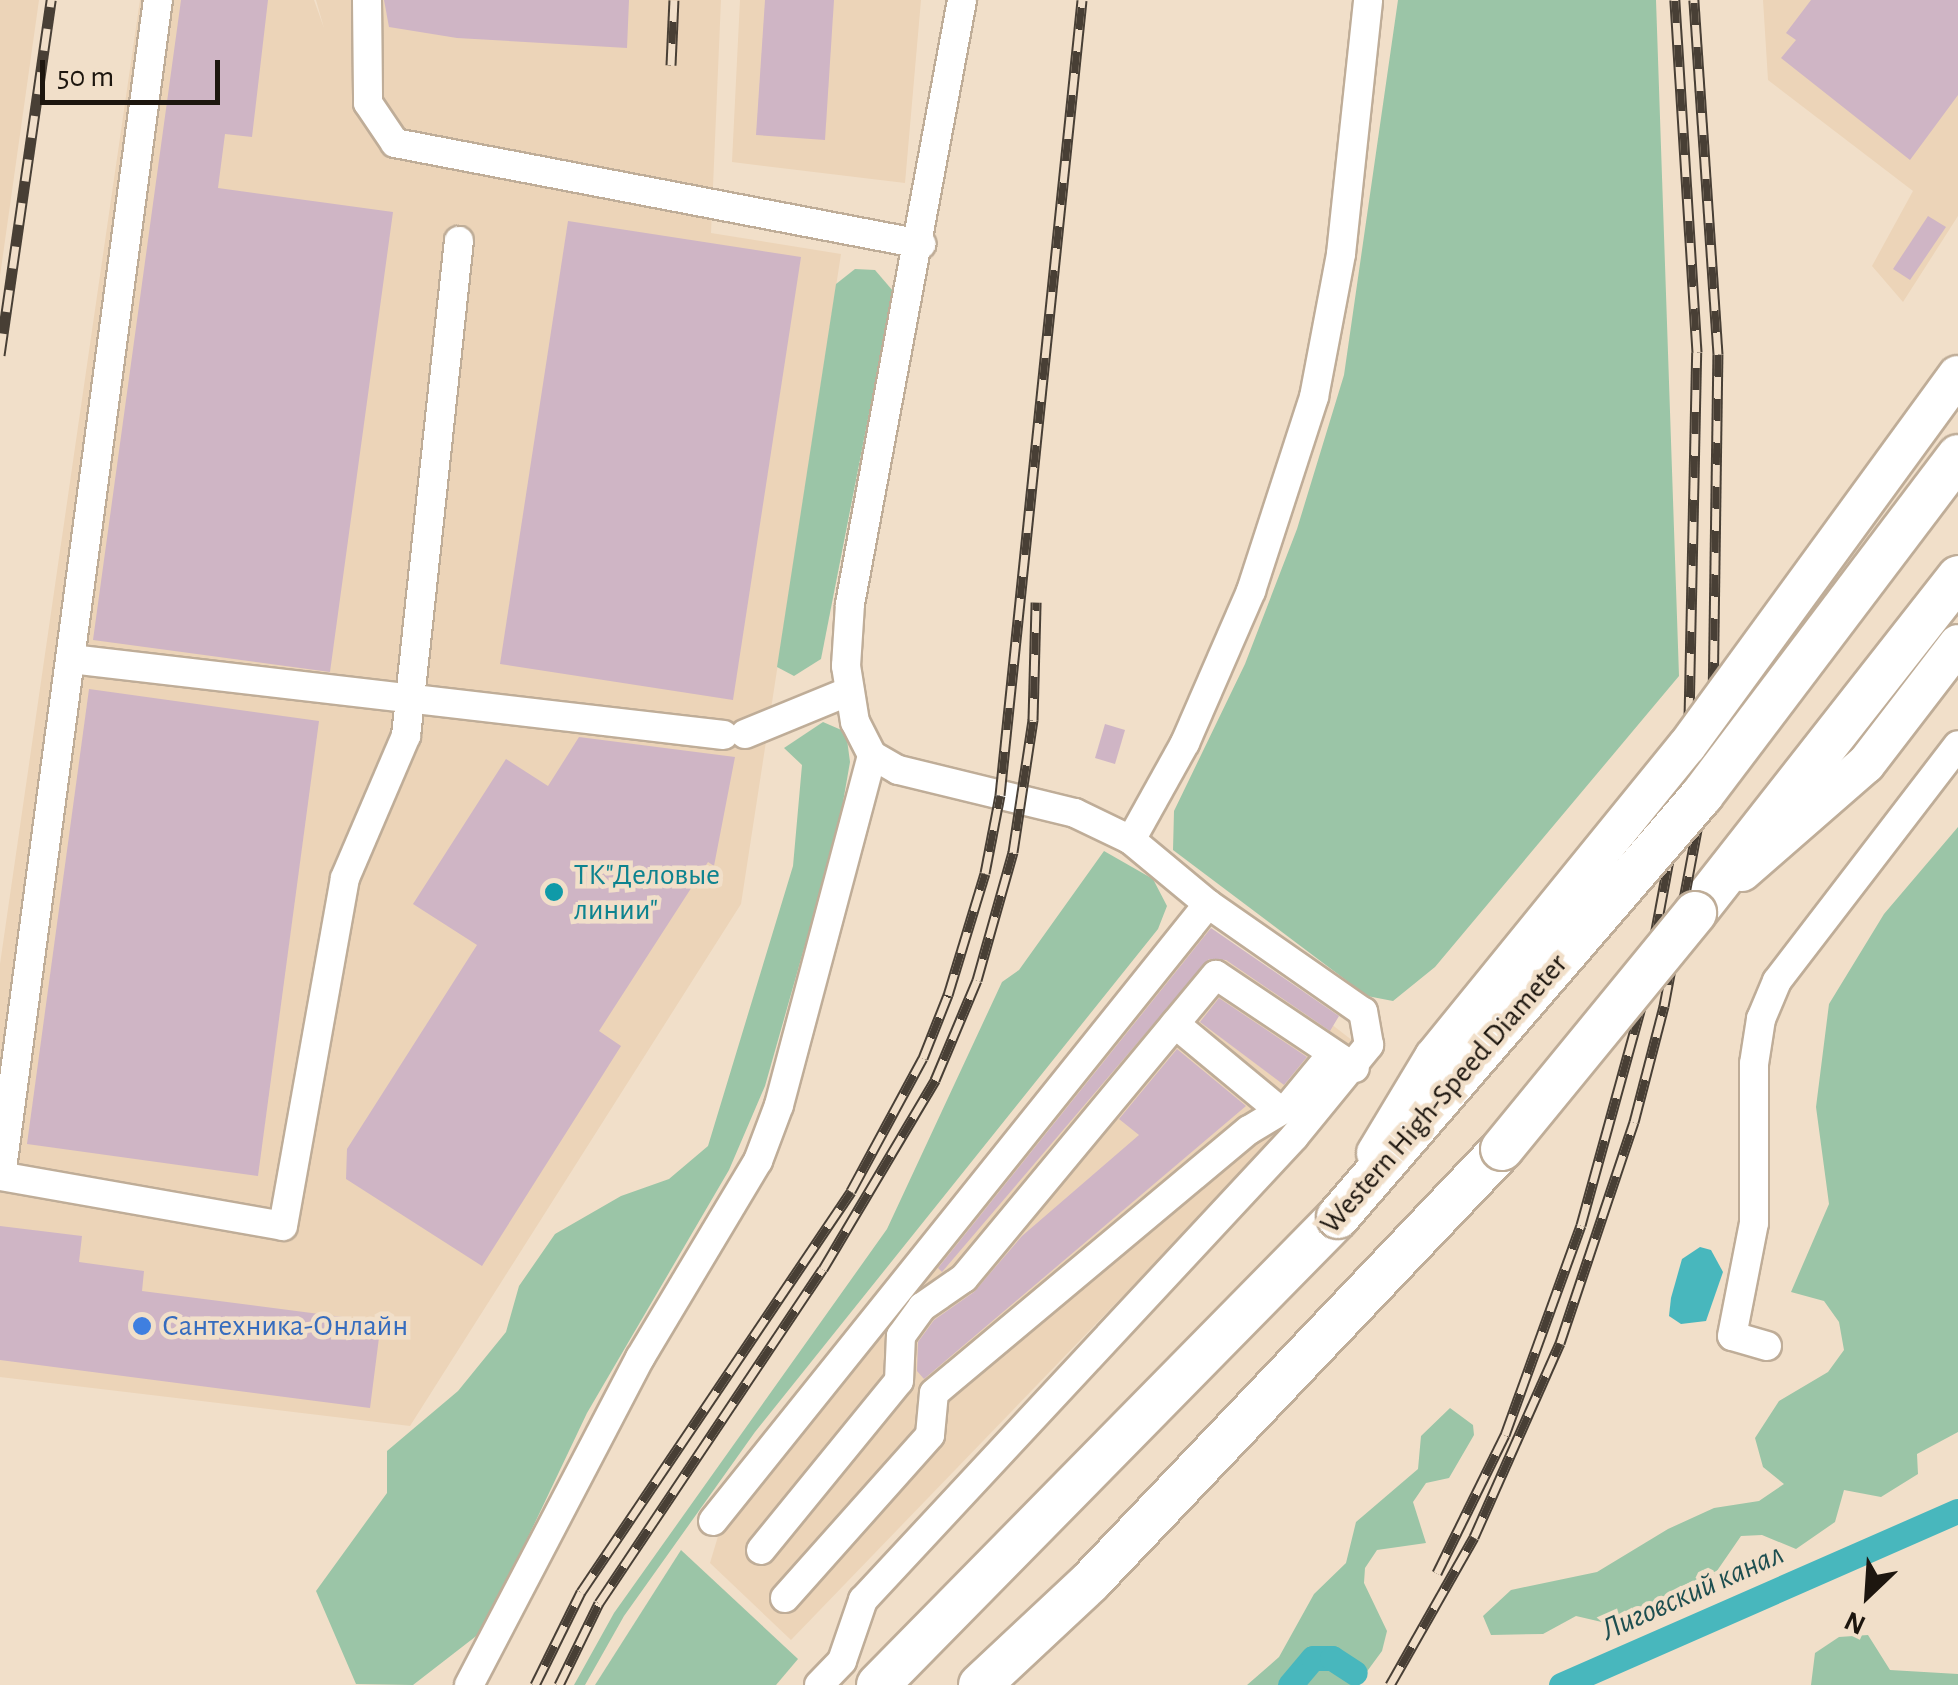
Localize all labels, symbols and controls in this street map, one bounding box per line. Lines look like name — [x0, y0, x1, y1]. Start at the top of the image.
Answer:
scale bar — [45, 40, 225, 102]
text: 50 m — [57, 62, 114, 92]
place label: ТК"Деловые линии" — [574, 857, 720, 928]
marker: ТК"Деловые линии" — [543, 881, 565, 903]
street label: Western High-Speed Diameter — [1313, 947, 1575, 1241]
place label: Сантехника-Онлайн — [162, 1308, 408, 1344]
marker: Сантехника-Онлайн — [131, 1315, 153, 1337]
water label: Лиговский канал — [1595, 1535, 1789, 1649]
north arrow — [1818, 1545, 1918, 1645]
text: N — [1841, 1605, 1870, 1639]

